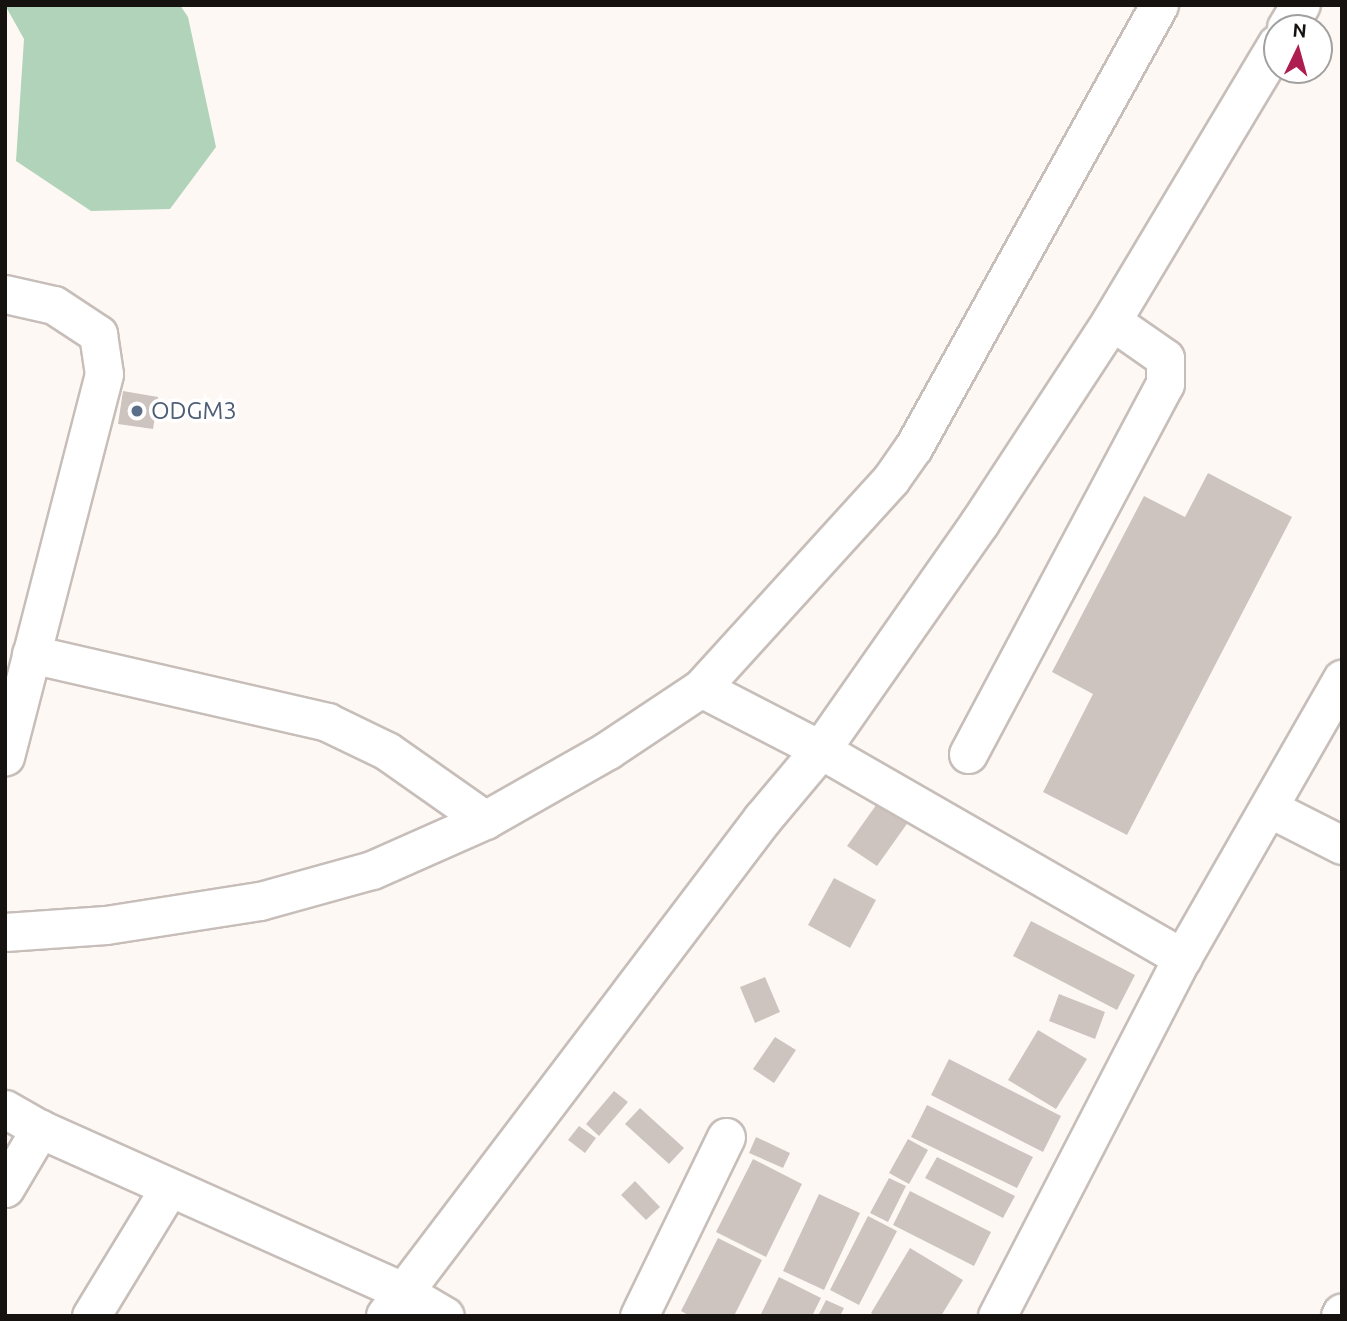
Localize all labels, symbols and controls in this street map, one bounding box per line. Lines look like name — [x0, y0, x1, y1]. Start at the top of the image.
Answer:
north arrow — [1263, 14, 1333, 84]
text: N — [1292, 18, 1308, 42]
place label: ODGM3 — [151, 397, 237, 425]
marker: ODGM3 — [129, 403, 145, 419]

